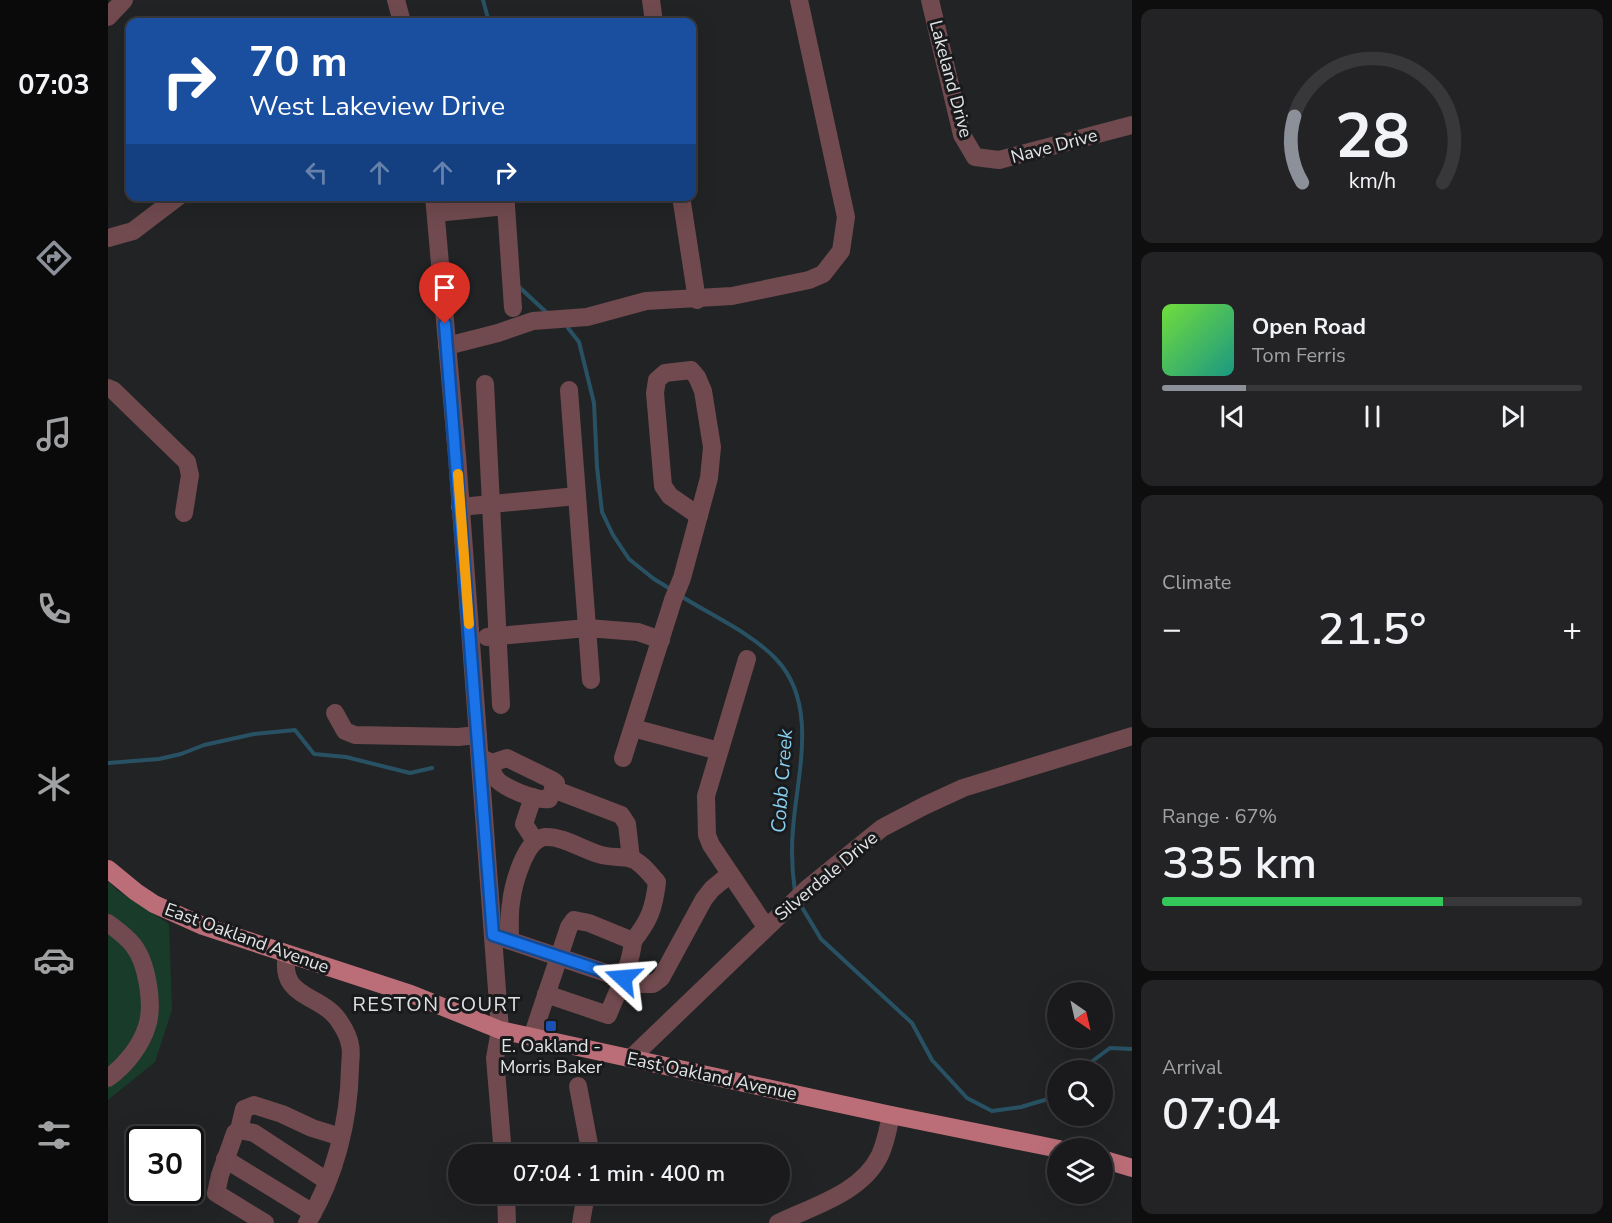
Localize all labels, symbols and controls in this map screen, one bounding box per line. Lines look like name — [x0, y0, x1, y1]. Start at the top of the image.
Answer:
street label: Lakeland Drive — [924, 18, 978, 140]
text: 70 m — [249, 34, 348, 91]
icon: right — [150, 42, 228, 120]
text: 07:03 — [18, 67, 90, 104]
text: West Lakeview Drive — [249, 88, 505, 125]
text: 28 — [1335, 94, 1409, 179]
street label: Nave Drive — [1008, 123, 1100, 169]
icon: left — [300, 156, 333, 189]
icon: ahead — [363, 156, 396, 189]
icon: ahead — [426, 156, 459, 189]
icon: right — [489, 156, 522, 189]
text: km/h — [1348, 166, 1396, 196]
icon: directions — [33, 237, 75, 279]
pin — [419, 262, 470, 324]
icon: arrive — [428, 271, 461, 304]
text: Open Road — [1252, 312, 1366, 342]
text: Tom Ferris — [1252, 342, 1346, 369]
icon: previous — [1216, 400, 1249, 433]
icon: pause — [1356, 400, 1389, 433]
icon: next — [1496, 400, 1529, 433]
icon: music — [33, 413, 75, 455]
text: Climate — [1162, 569, 1231, 596]
icon: phone — [33, 588, 75, 630]
text: 21.5° — [1318, 599, 1426, 660]
text: − — [1162, 607, 1182, 652]
text: + — [1562, 607, 1582, 652]
water label: Cobb Creek — [765, 727, 799, 834]
icon: climate — [33, 763, 75, 805]
text: Range · 67% — [1162, 803, 1277, 830]
street label: Silverdale Drive — [769, 826, 883, 926]
text: 335 km — [1162, 833, 1317, 894]
street label: East Oakland Avenue — [162, 897, 332, 979]
icon: car — [33, 939, 75, 981]
position arrow — [591, 946, 655, 1010]
north arrow — [1047, 982, 1113, 1048]
map controls — [1047, 982, 1113, 1204]
district label: RESTON COURT — [352, 991, 522, 1018]
marker: E. Oakland - Morris Baker — [544, 1019, 558, 1033]
place label: E. Oakland - Morris Baker — [500, 1034, 603, 1079]
street label: East Oakland Avenue — [625, 1046, 799, 1106]
text: Arrival — [1162, 1054, 1222, 1081]
button: search — [1047, 1060, 1113, 1126]
text: 07:04 — [1162, 1084, 1281, 1145]
icon: filters — [33, 1114, 75, 1156]
speed limit sign: 30 — [126, 1126, 204, 1204]
button: layers — [1047, 1138, 1113, 1204]
text: 07:04 · 1 min · 400 m — [513, 1159, 725, 1189]

